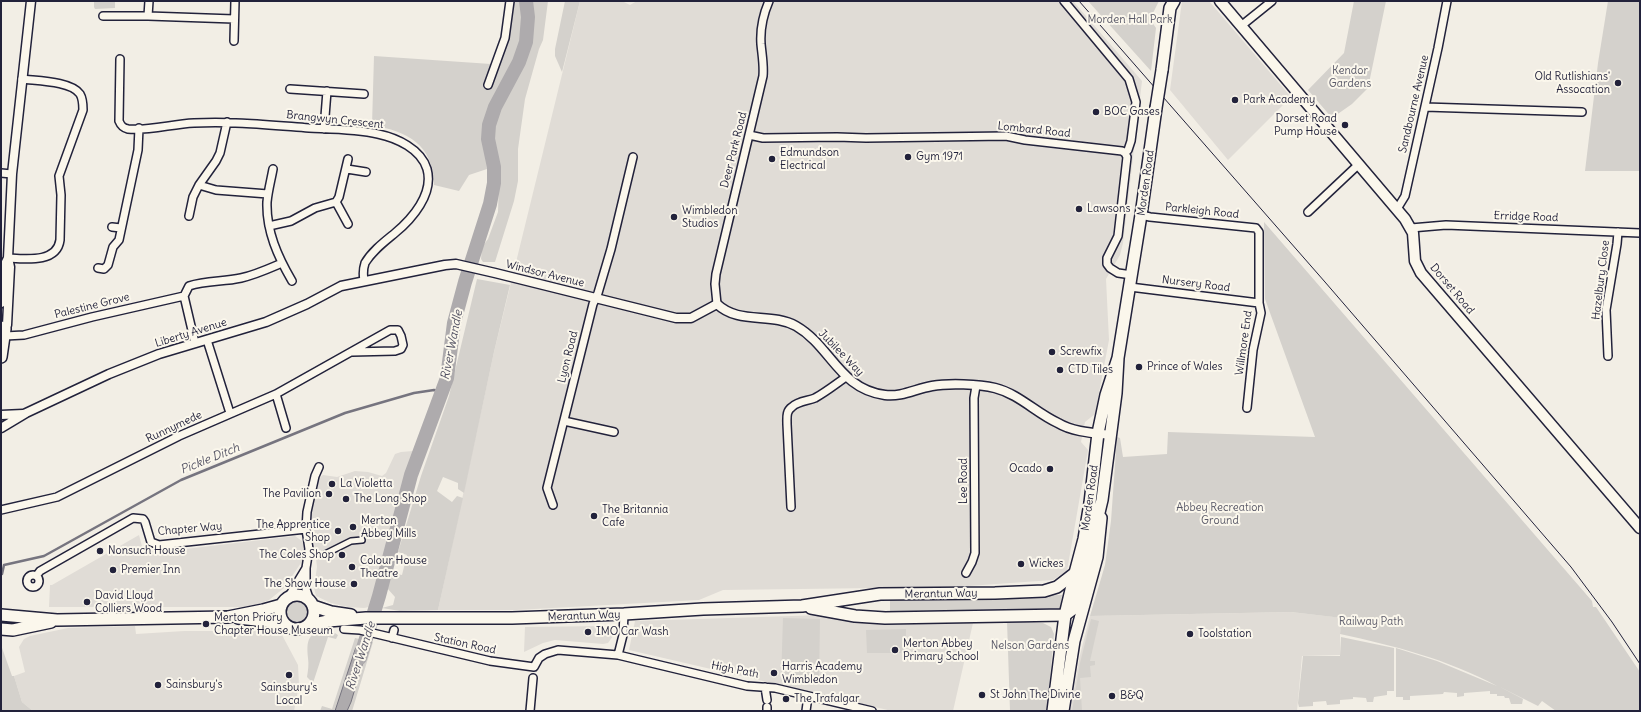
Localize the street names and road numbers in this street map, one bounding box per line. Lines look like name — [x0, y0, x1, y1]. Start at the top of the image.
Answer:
street label: Sandbourne Avenue — [1396, 54, 1432, 154]
street label: Brangwyn Crescent — [286, 108, 384, 132]
street label: Deer Park Road — [718, 111, 750, 189]
street label: Lombard Road — [997, 120, 1071, 140]
street label: Morden Road — [1135, 149, 1157, 217]
street label: Parkleigh Road — [1164, 201, 1240, 221]
street label: Erridge Road — [1493, 209, 1559, 225]
street label: Hazelbury Close — [1590, 239, 1612, 321]
street label: Windsor Avenue — [504, 258, 586, 290]
street label: Dorset Road — [1427, 261, 1477, 317]
street label: Nursery Road — [1161, 273, 1231, 295]
street label: Palestine Grove — [53, 290, 131, 322]
street label: Willmore End — [1233, 310, 1255, 376]
street label: Liberty Avenue — [154, 316, 228, 350]
street label: Jubilee Way — [816, 327, 866, 379]
street label: Lyon Road — [555, 330, 581, 384]
street label: Runnymede — [144, 408, 204, 446]
street label: Lee Road — [957, 458, 971, 504]
street label: Morden Road — [1079, 464, 1101, 532]
street label: Chapter Way — [157, 520, 223, 538]
street label: Merantun Way — [904, 587, 978, 601]
street label: Merantun Way — [547, 608, 621, 624]
street label: Station Road — [433, 631, 497, 657]
street label: High Path — [710, 659, 760, 681]

